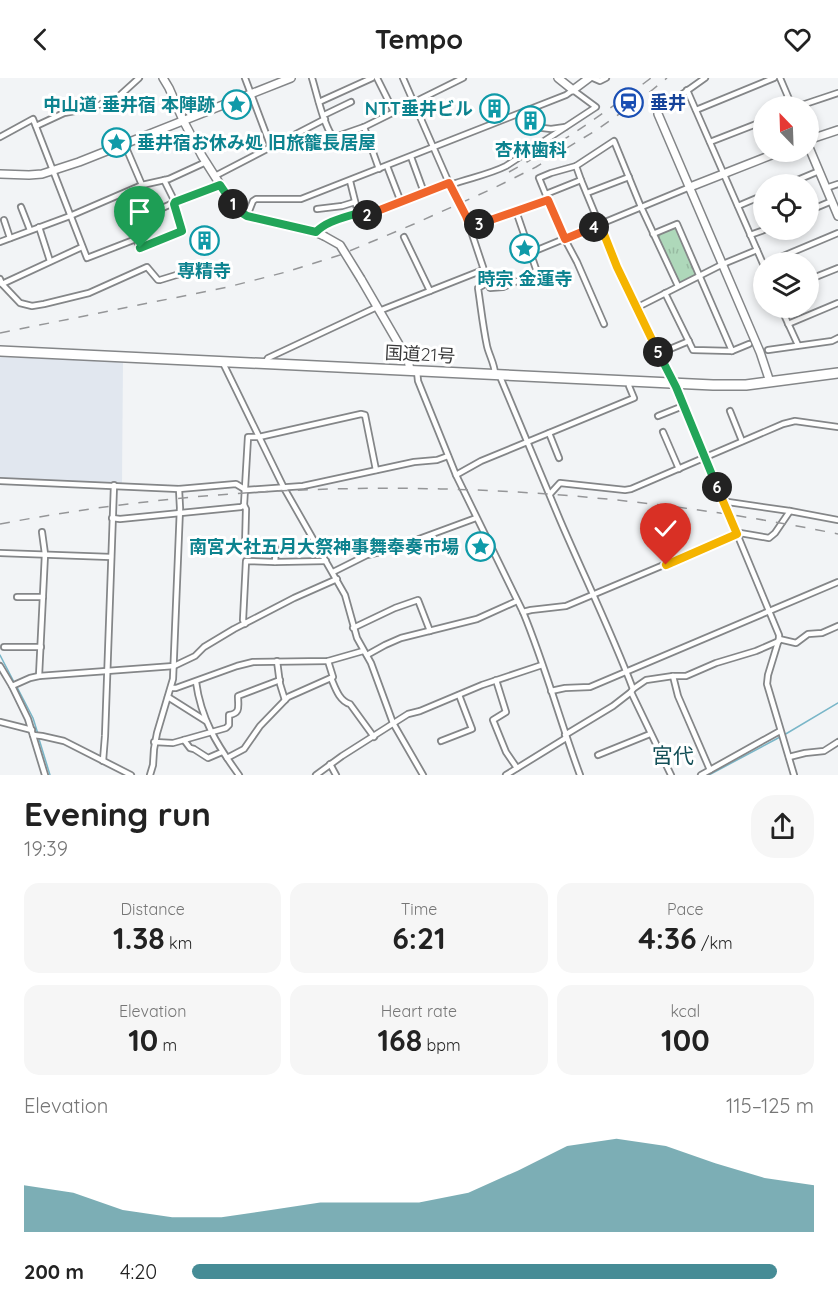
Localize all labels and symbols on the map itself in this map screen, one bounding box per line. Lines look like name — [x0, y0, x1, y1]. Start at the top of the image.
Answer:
station icon: 垂井 — [613, 86, 645, 118]
place icon: 中山道 垂井宿 本陣跡 — [220, 88, 252, 120]
place label: 垂井 — [650, 91, 686, 114]
building icon: NTT垂井ビル — [478, 92, 510, 124]
place label: 中山道 垂井宿 本陣跡 — [43, 93, 215, 116]
north arrow — [753, 96, 819, 162]
place label: NTT垂井ビル — [365, 97, 473, 120]
building icon: 杏林歯科 — [515, 104, 547, 136]
place icon: 垂井宿お休み処 旧旅籠長居屋 — [100, 126, 132, 158]
place label: 垂井宿お休み処 旧旅籠長居屋 — [137, 131, 376, 154]
place label: 杏林歯科 — [495, 138, 567, 161]
pin — [114, 186, 165, 248]
pin: 1 — [218, 189, 248, 219]
pin: 2 — [352, 200, 382, 230]
pin: 3 — [464, 209, 494, 239]
pin: 4 — [579, 212, 609, 242]
building icon: 専精寺 — [188, 225, 220, 257]
place icon: 時宗 金蓮寺 — [509, 233, 541, 265]
place label: 専精寺 — [177, 259, 231, 282]
place label: 時宗 金蓮寺 — [477, 267, 573, 290]
pin: 5 — [643, 337, 673, 367]
street label: 国道21号 — [384, 341, 456, 367]
pin: 6 — [702, 472, 732, 502]
pin — [640, 503, 691, 565]
place icon: 南宮大社五月大祭神事舞奉奏市場 — [464, 530, 496, 562]
place label: 南宮大社五月大祭神事舞奉奏市場 — [189, 535, 459, 558]
district label: 宮代 — [652, 742, 694, 768]

